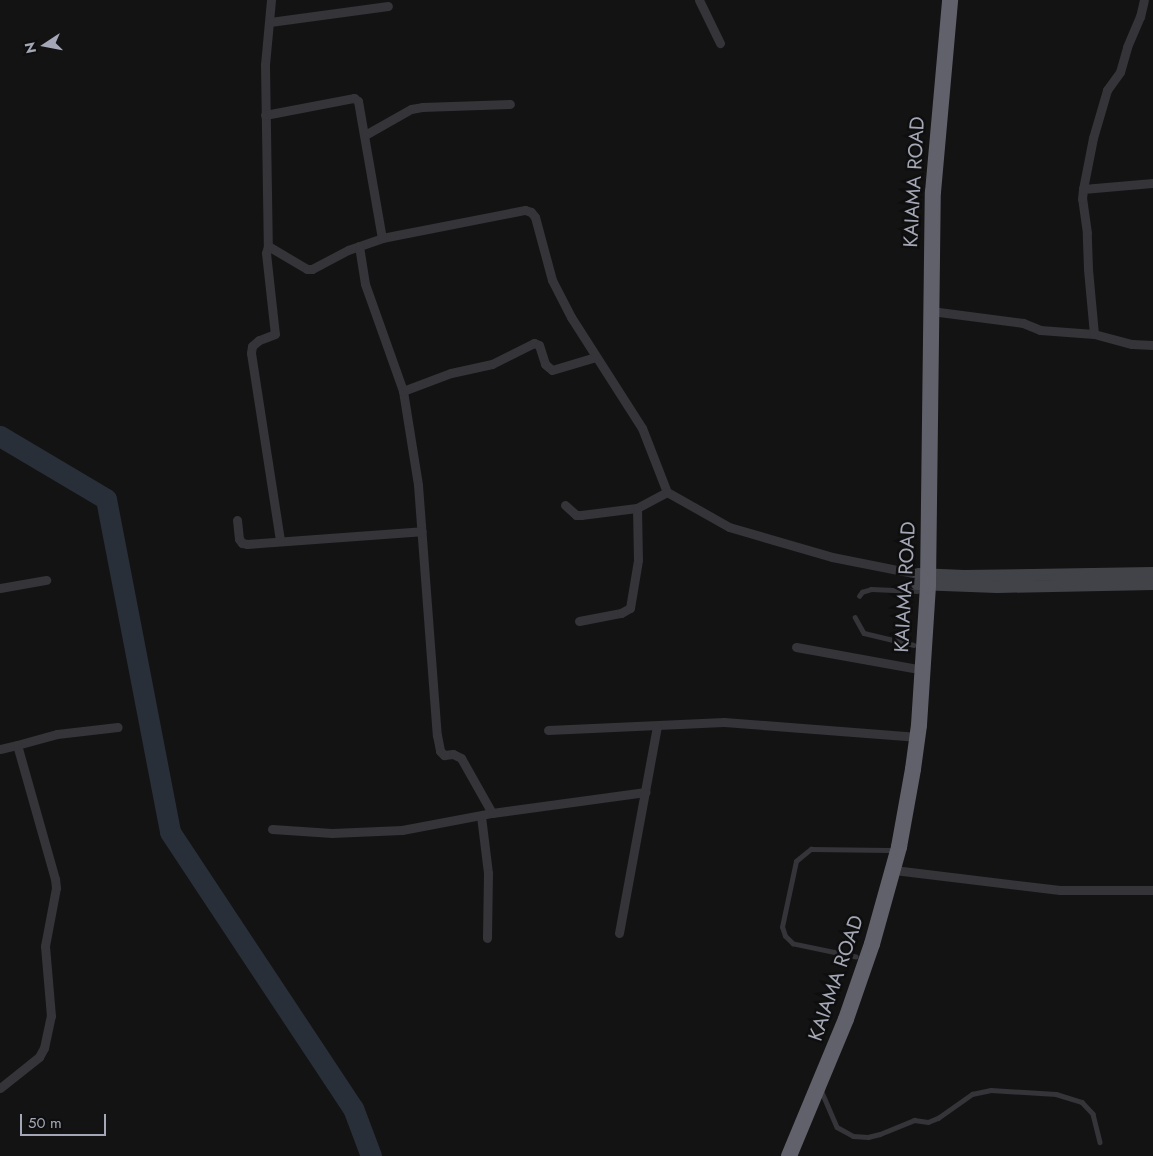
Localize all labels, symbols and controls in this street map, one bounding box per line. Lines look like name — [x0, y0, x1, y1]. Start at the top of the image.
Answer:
north arrow — [20, 20, 70, 70]
text: N — [19, 40, 41, 55]
street label: KAIAMA ROAD — [899, 116, 929, 248]
street label: KAIAMA ROAD — [890, 521, 920, 653]
street label: KAIAMA ROAD — [803, 912, 869, 1044]
scale bar — [22, 1104, 109, 1136]
text: 50 m — [28, 1112, 62, 1134]

